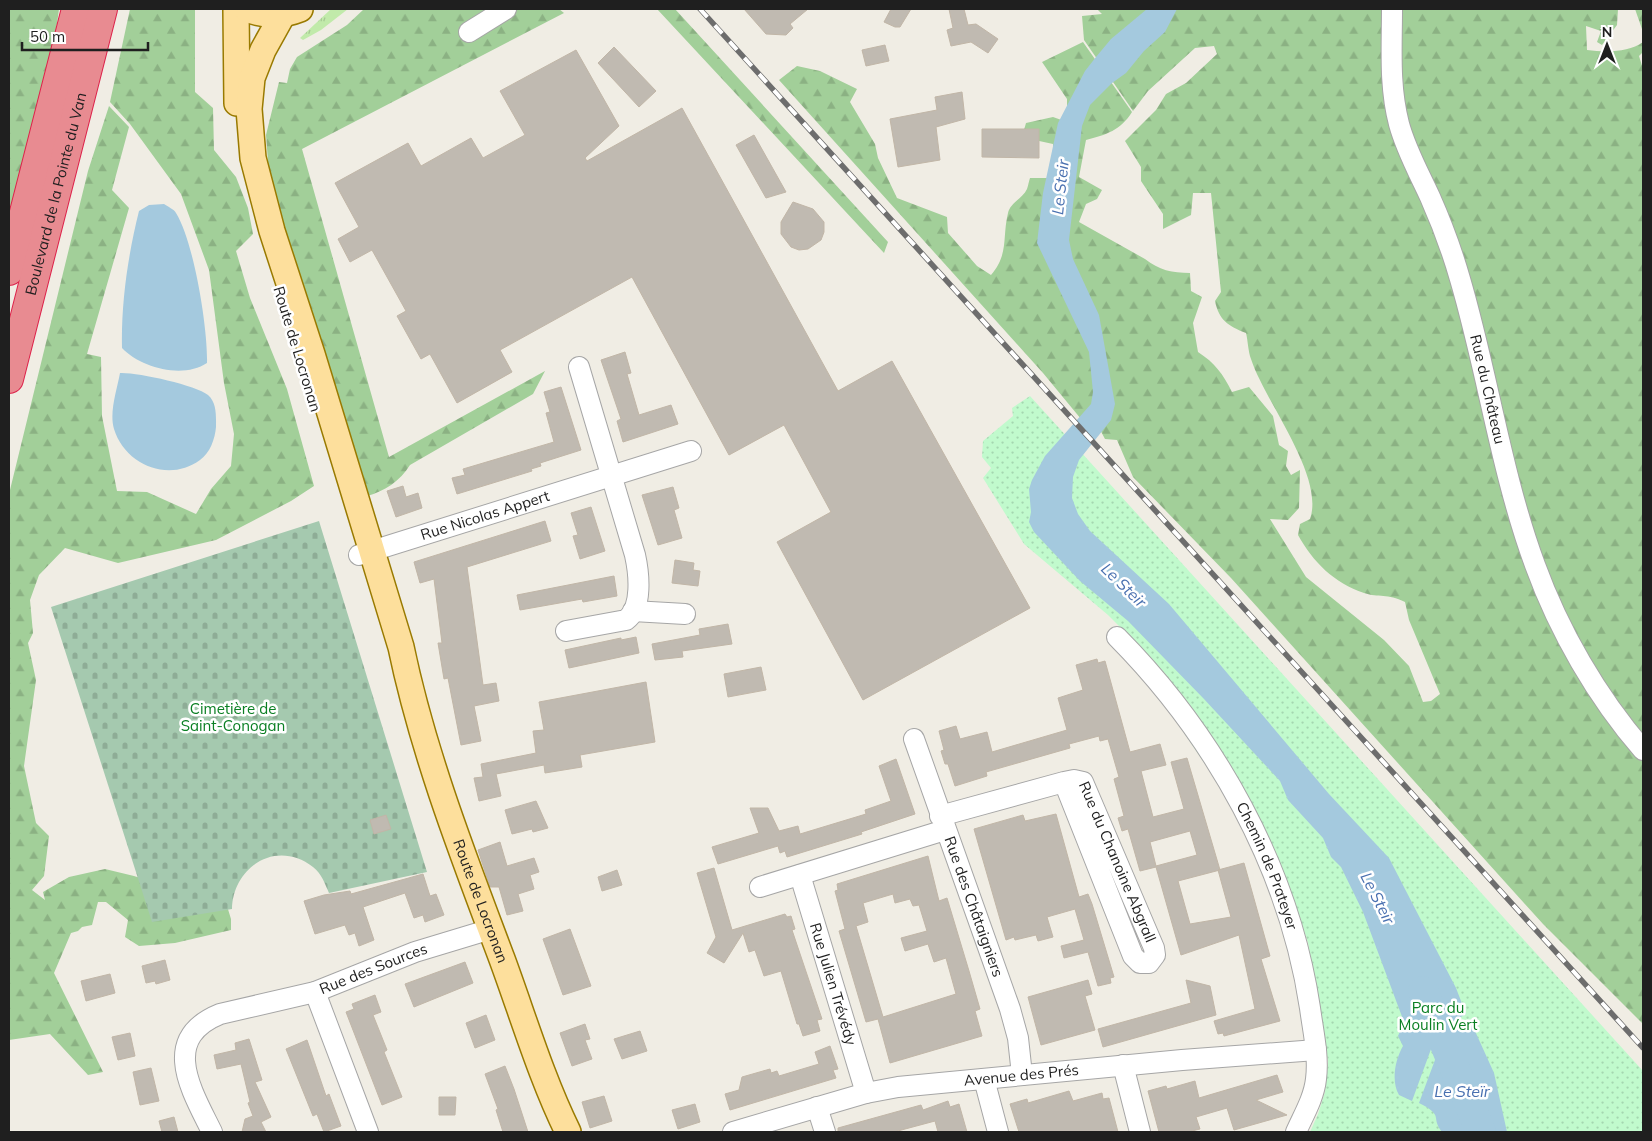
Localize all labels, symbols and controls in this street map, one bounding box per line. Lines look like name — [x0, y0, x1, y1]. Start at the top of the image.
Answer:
scale bar — [22, 20, 149, 52]
north arrow — [1582, 20, 1632, 70]
text: N — [1602, 23, 1612, 41]
text: 50 m — [30, 27, 65, 46]
street label: Boulevard de la Pointe du Van — [21, 90, 90, 297]
water label: Le Steir — [1047, 157, 1073, 216]
street label: Route de Locronan — [269, 284, 326, 414]
street label: Rue du Château — [1466, 332, 1510, 446]
street label: Rue Nicolas Appert — [418, 486, 552, 544]
water label: Le Steir — [1097, 559, 1152, 612]
park label: Cimetière de Saint-Conogan — [181, 699, 285, 735]
street label: Rue du Chanoine Abgrall — [1075, 778, 1160, 945]
street label: Chemin de Prateyer — [1232, 799, 1302, 932]
street label: Rue des Châtaigniers — [940, 834, 1008, 979]
street label: Route de Locronan — [449, 837, 513, 965]
water label: Le Steir — [1357, 869, 1400, 928]
street label: Rue Julien Trévédy — [806, 920, 861, 1048]
street label: Rue des Sources — [317, 939, 430, 998]
park label: Parc du Moulin Vert — [1399, 998, 1477, 1034]
street label: Avenue des Prés — [963, 1060, 1080, 1090]
water label: Le Steïr — [1434, 1081, 1491, 1101]

